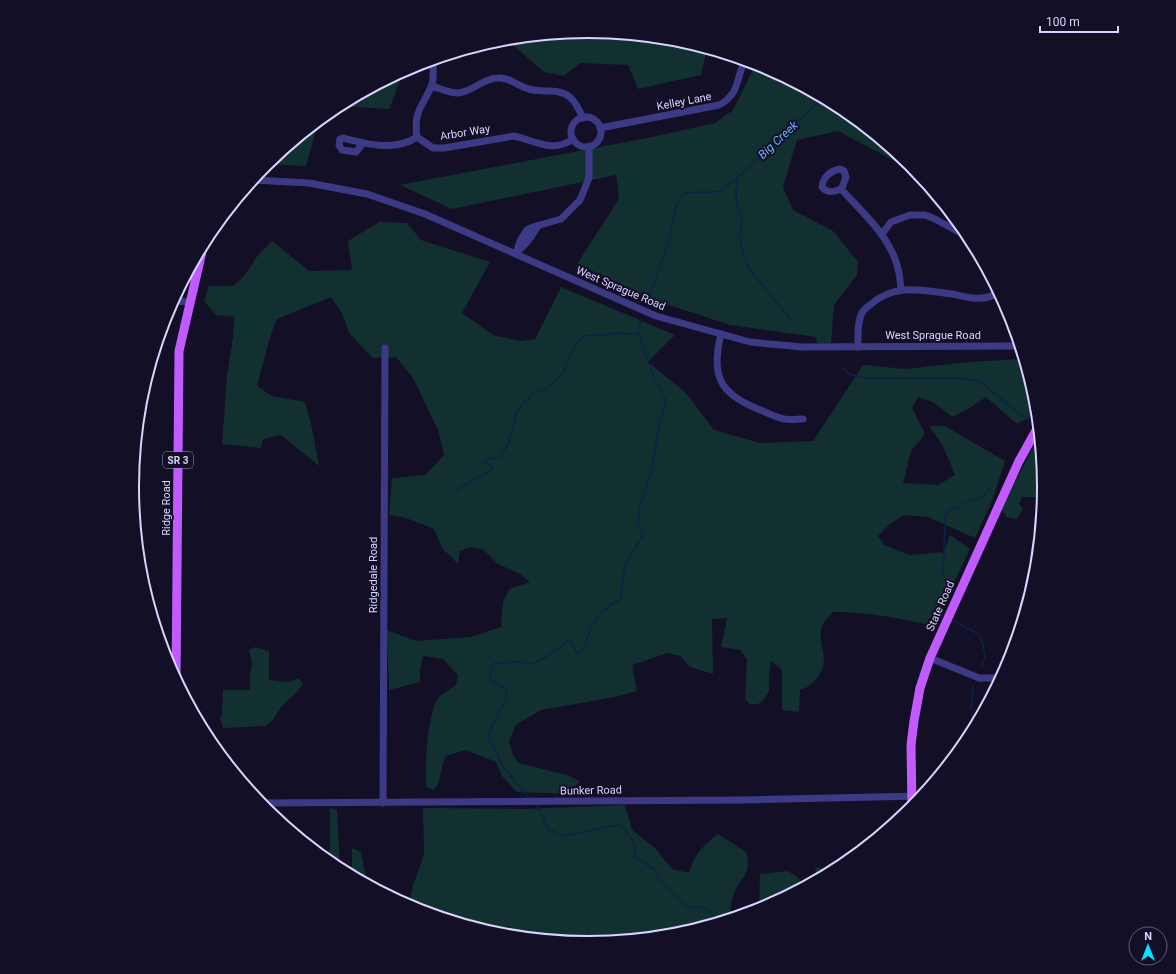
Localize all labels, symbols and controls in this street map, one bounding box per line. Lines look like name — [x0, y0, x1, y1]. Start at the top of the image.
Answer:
scale bar — [1040, 8, 1118, 34]
text: 100 m — [1046, 15, 1080, 29]
street label: Kelley Lane — [656, 90, 713, 113]
water label: Big Creek — [755, 117, 802, 162]
street label: Arbor Way — [439, 122, 492, 143]
street label: West Sprague Road — [574, 264, 667, 313]
street label: West Sprague Road — [885, 329, 981, 342]
road number: SR 3 — [163, 452, 193, 468]
street label: Ridge Road — [160, 480, 173, 536]
street label: Ridgedale Road — [367, 537, 380, 613]
street label: State Road — [924, 579, 957, 633]
street label: Bunker Road — [560, 783, 622, 798]
north arrow — [1128, 926, 1168, 966]
text: N — [1144, 930, 1152, 943]

